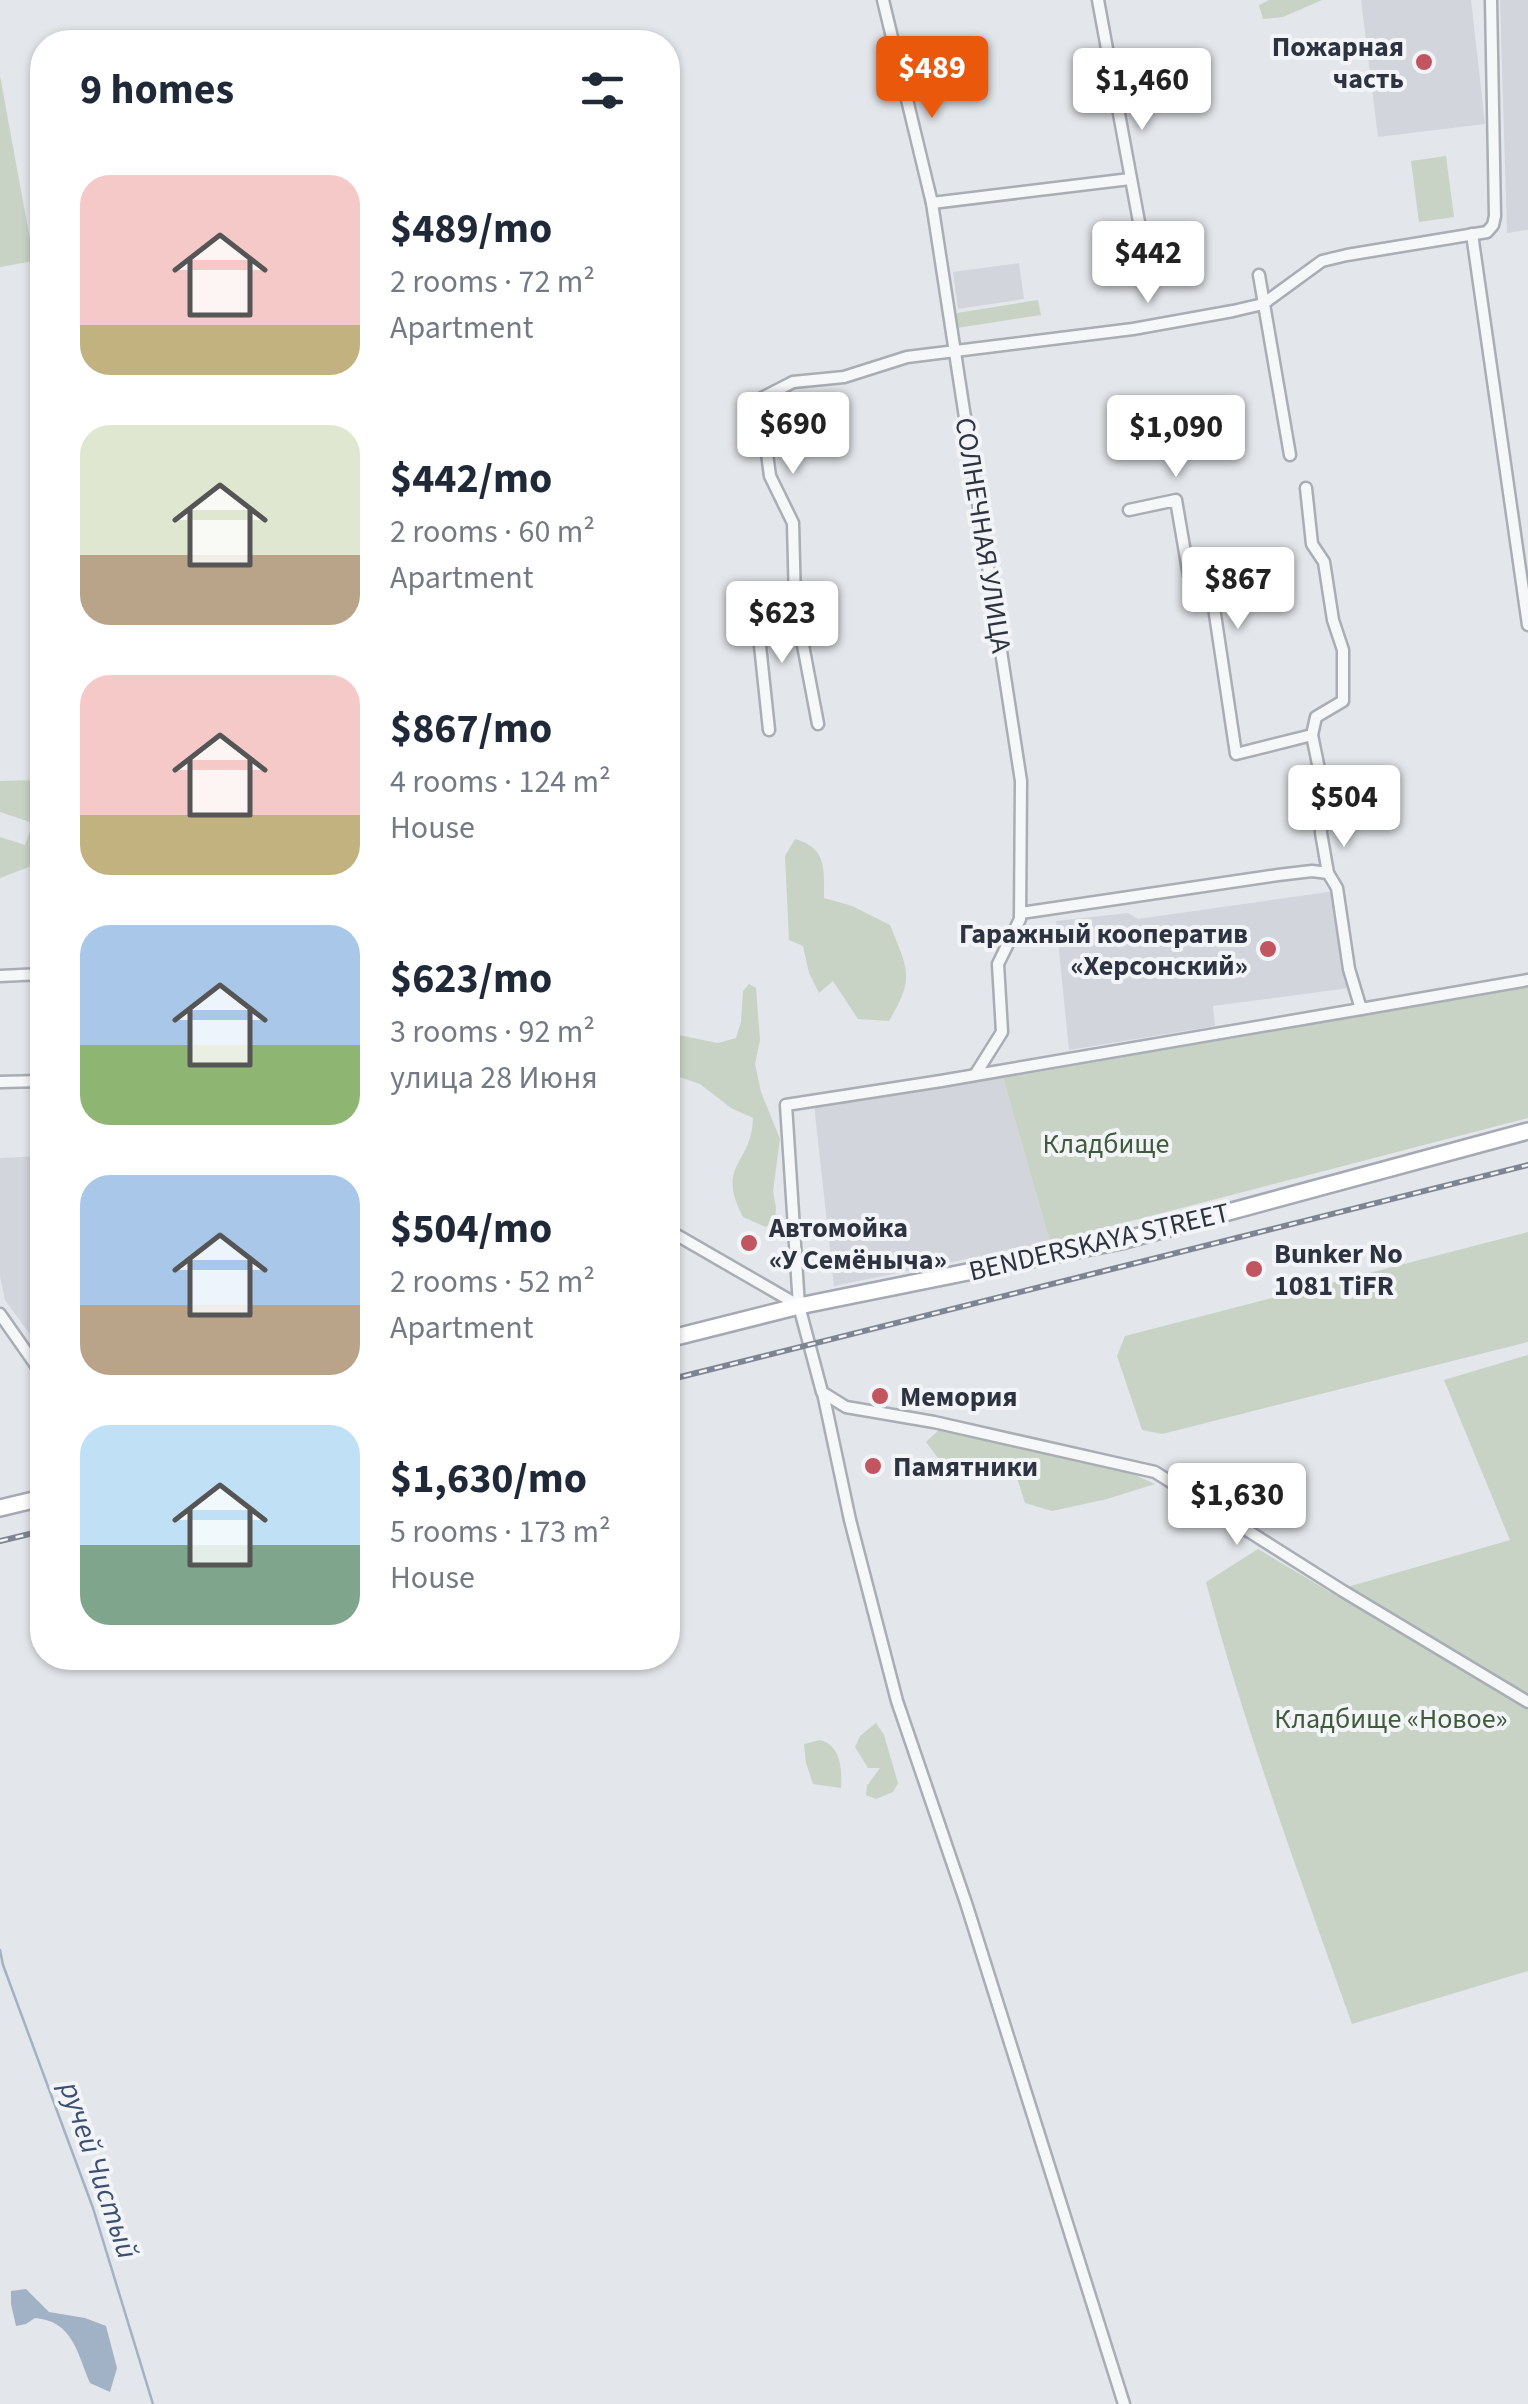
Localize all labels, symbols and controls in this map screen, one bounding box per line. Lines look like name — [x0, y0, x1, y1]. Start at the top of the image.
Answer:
place label: Пожарная часть — [1272, 27, 1404, 99]
pin: $489 — [873, 36, 991, 121]
text: $489 — [898, 45, 966, 91]
pin: $1,460 — [1061, 48, 1223, 133]
marker: Пожарная часть — [1413, 51, 1435, 73]
text: $1,460 — [1095, 57, 1189, 103]
text: 9 homes — [80, 60, 234, 120]
icon: filters — [575, 63, 630, 118]
text: $489/mo — [390, 199, 552, 259]
icon: home — [160, 215, 280, 335]
pin: $442 — [1089, 221, 1207, 306]
text: $442 — [1114, 230, 1182, 276]
text: 2 rooms · 72 m² — [390, 259, 595, 305]
text: Apartment — [390, 305, 533, 351]
pin: $690 — [734, 392, 852, 477]
pin: $1,090 — [1095, 395, 1257, 480]
text: $690 — [759, 401, 827, 447]
text: $1,090 — [1129, 404, 1223, 450]
street label: СОЛНЕЧНАЯ УЛИЦА — [945, 415, 1021, 656]
text: $442/mo — [390, 449, 552, 509]
icon: home — [160, 465, 280, 585]
text: 2 rooms · 60 m² — [390, 509, 595, 555]
pin: $867 — [1179, 547, 1297, 632]
text: Apartment — [390, 555, 533, 601]
text: $867 — [1204, 556, 1272, 602]
pin: $623 — [723, 581, 841, 666]
text: $623 — [748, 590, 816, 636]
text: $867/mo — [390, 699, 552, 759]
icon: home — [160, 715, 280, 835]
text: 4 rooms · 124 m² — [390, 759, 611, 805]
pin: $504 — [1285, 765, 1403, 850]
text: $504 — [1310, 774, 1378, 820]
text: House — [390, 805, 475, 851]
place label: Гаражный кооператив «Херсонский» — [959, 914, 1248, 986]
marker: Гаражный кооператив «Херсонский» — [1257, 938, 1279, 960]
text: $623/mo — [390, 949, 552, 1009]
icon: home — [160, 965, 280, 1085]
text: 3 rooms · 92 m² — [390, 1009, 595, 1055]
text: улица 28 Июня — [390, 1055, 598, 1101]
park label: Кладбище — [1043, 1124, 1169, 1164]
street label: BENDERSKAYA STREET — [965, 1193, 1233, 1291]
text: $504/mo — [390, 1199, 552, 1259]
place label: Автомойка «У Семёныча» — [768, 1208, 947, 1280]
icon: home — [160, 1215, 280, 1335]
marker: Автомойка «У Семёныча» — [738, 1232, 760, 1254]
place label: Bunker No 1081 TiFR — [1274, 1234, 1403, 1306]
marker: Bunker No 1081 TiFR — [1243, 1258, 1265, 1280]
text: 2 rooms · 52 m² — [390, 1259, 595, 1305]
text: Apartment — [390, 1305, 533, 1351]
place label: Мемория — [900, 1377, 1018, 1417]
marker: Мемория — [869, 1385, 891, 1407]
place label: Памятники — [893, 1447, 1038, 1487]
text: $1,630/mo — [390, 1449, 587, 1509]
marker: Памятники — [862, 1455, 884, 1477]
pin: $1,630 — [1156, 1463, 1318, 1548]
icon: home — [160, 1465, 280, 1585]
text: $1,630 — [1190, 1472, 1284, 1518]
text: 5 rooms · 173 m² — [390, 1509, 611, 1555]
text: House — [390, 1555, 475, 1601]
park label: Кладбище «Новое» — [1274, 1699, 1508, 1739]
water label: ручей Чистый — [48, 2075, 149, 2264]

